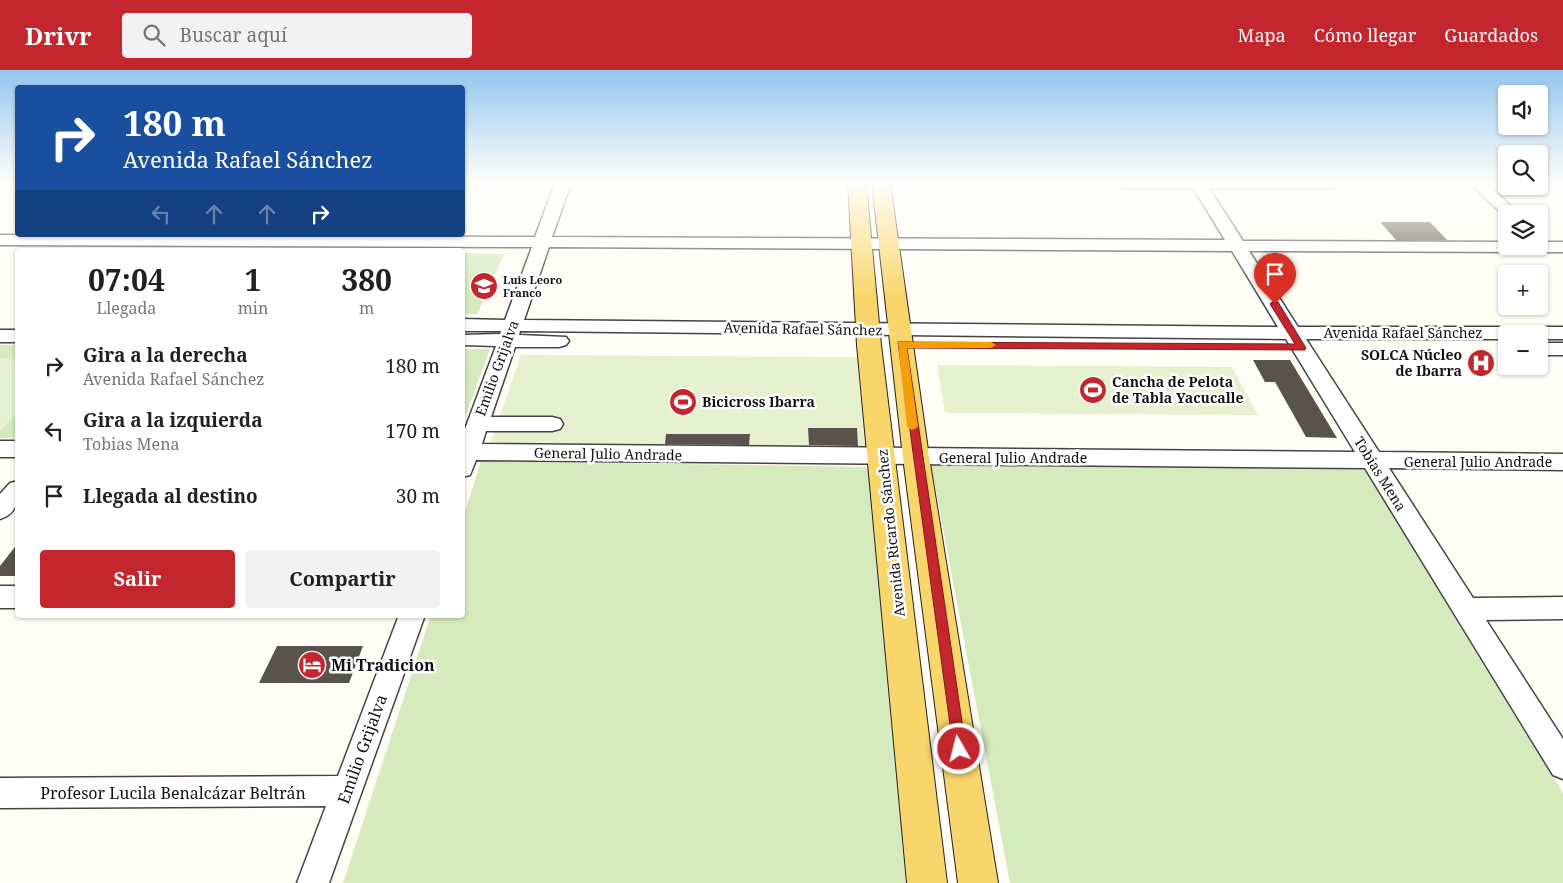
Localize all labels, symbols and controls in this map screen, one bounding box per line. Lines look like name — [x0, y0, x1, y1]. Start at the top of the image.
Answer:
search box — [122, 13, 472, 58]
text: Drivr — [25, 19, 92, 52]
icon: search — [140, 21, 168, 49]
text: Buscar aquí — [180, 22, 287, 48]
text: Mapa — [1238, 23, 1286, 47]
text: Cómo llegar — [1314, 23, 1416, 47]
text: Guardados — [1444, 23, 1538, 47]
map controls — [1498, 85, 1548, 375]
button: sound — [1498, 85, 1548, 135]
text: 180 m — [123, 99, 226, 146]
icon: right — [40, 105, 105, 170]
text: Avenida Rafael Sánchez — [123, 144, 373, 174]
button: search — [1498, 145, 1548, 195]
icon: left — [147, 200, 175, 228]
icon: ahead — [200, 200, 228, 228]
icon: ahead — [253, 200, 281, 228]
icon: right — [306, 200, 334, 228]
button: layers — [1498, 205, 1548, 255]
pin — [1254, 253, 1296, 304]
text: 07:04 — [88, 259, 165, 300]
text: 1 — [245, 259, 261, 300]
text: 380 — [341, 259, 392, 300]
icon: arrive — [1261, 260, 1289, 288]
button: + — [1498, 265, 1548, 315]
school or university icon: Luis Leoro Franco — [469, 271, 499, 301]
place label: Luis Leoro Franco — [503, 272, 563, 300]
text: Llegada — [96, 297, 156, 319]
text: min — [238, 297, 268, 319]
text: m — [359, 297, 374, 319]
street label: Emilio Grijalva — [470, 317, 523, 418]
street label: Avenida Rafael Sánchez — [723, 318, 883, 339]
street label: Avenida Rafael Sánchez — [1324, 323, 1482, 342]
button: − — [1498, 325, 1548, 375]
text: Gira a la derecha — [83, 342, 248, 368]
place label: SOLCA Núcleo de Ibarra — [1361, 345, 1462, 380]
hospital icon: SOLCA Núcleo de Ibarra — [1466, 348, 1496, 378]
icon: right — [40, 352, 68, 380]
text: 180 m — [385, 353, 440, 379]
text: Avenida Rafael Sánchez — [83, 368, 264, 390]
place label: Cancha de Pelota de Tabla Yacucalle — [1112, 372, 1244, 407]
sports icon: Cancha de Pelota de Tabla Yacucalle — [1078, 375, 1108, 405]
sports icon: Bicicross Ibarra — [668, 387, 698, 417]
place label: Bicicross Ibarra — [702, 392, 815, 411]
text: Gira a la izquierda — [83, 407, 263, 433]
icon: left — [40, 417, 68, 445]
text: 170 m — [385, 418, 440, 444]
text: Tobias Mena — [83, 433, 179, 455]
street label: Tobias Mena — [1350, 433, 1411, 515]
street label: General Julio Andrade — [534, 443, 682, 464]
street label: Avenida Ricardo Sánchez — [872, 448, 909, 618]
street label: General Julio Andrade — [939, 448, 1087, 467]
street label: General Julio Andrade — [1404, 452, 1552, 471]
icon: arrive — [40, 482, 68, 510]
text: Llegada al destino — [83, 483, 258, 509]
text: 30 m — [396, 483, 440, 509]
button: Salir — [40, 550, 235, 608]
button: Compartir — [245, 550, 440, 608]
hotel icon: Mi Tradicion — [297, 650, 327, 680]
place label: Mi Tradicion — [331, 654, 435, 676]
street label: Emilio Grijalva — [332, 691, 392, 807]
position arrow — [932, 722, 984, 774]
street label: Profesor Lucila Benalcázar Beltrán — [40, 782, 306, 804]

